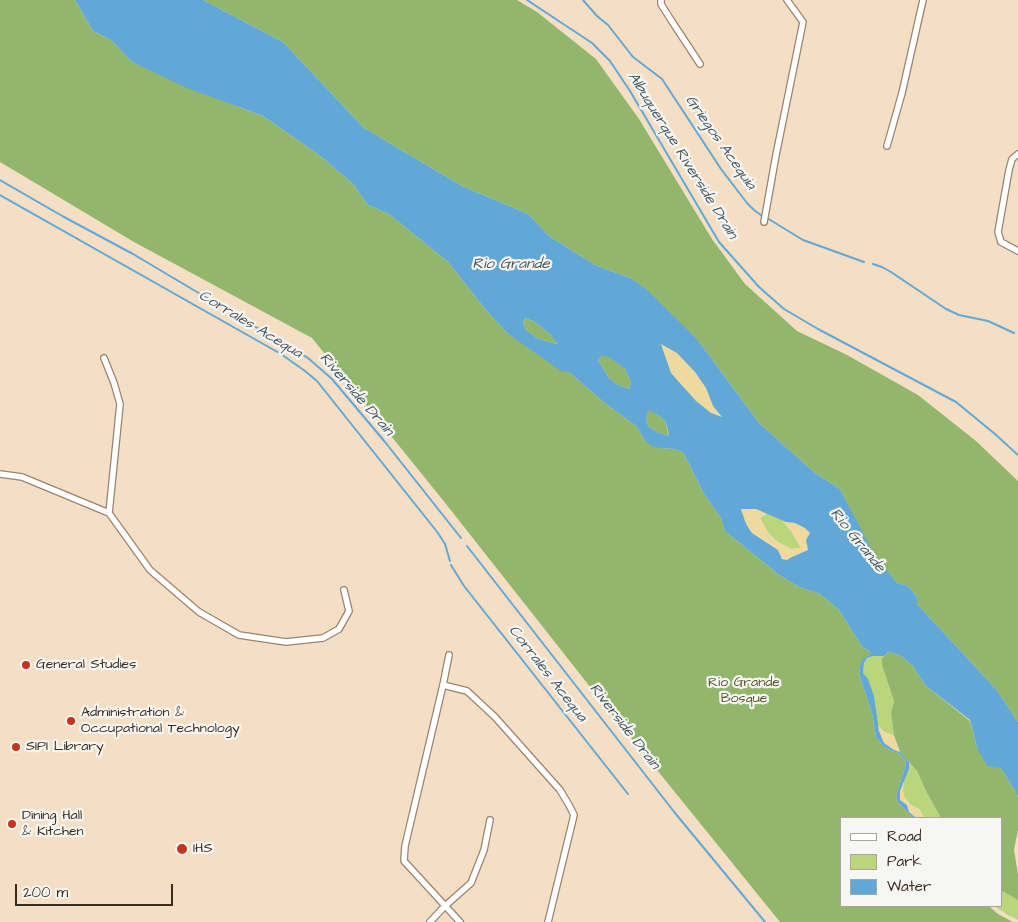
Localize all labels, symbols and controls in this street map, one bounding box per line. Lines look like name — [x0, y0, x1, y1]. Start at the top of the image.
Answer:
water label: Albuquerque Riverside Drain — [623, 69, 741, 243]
water label: Griegos Acequia — [681, 92, 759, 194]
water label: Rio Grande — [472, 256, 550, 274]
water label: Corrales Acequa — [195, 287, 305, 363]
water label: Riverside Drain — [315, 350, 397, 440]
water label: Rio Grande — [826, 505, 888, 577]
water label: Corrales Acequa — [504, 622, 590, 726]
place label: General Studies — [36, 657, 136, 673]
marker: General Studies — [20, 659, 32, 671]
park label: Rio Grande Bosque — [708, 675, 780, 708]
water label: Riverside Drain — [585, 680, 663, 774]
place label: Administration & Occupational Technology — [81, 705, 240, 738]
marker: Administration & Occupational Technology — [65, 715, 77, 727]
place label: SIPI Library — [26, 739, 104, 755]
marker: SIPI Library — [10, 741, 22, 753]
place label: Dining Hall & Kitchen — [22, 808, 84, 840]
legend — [840, 817, 1003, 907]
marker: Dining Hall & Kitchen — [6, 818, 18, 830]
text: Road — [887, 826, 921, 847]
place label: IHS — [193, 841, 213, 857]
marker: IHS — [175, 842, 189, 856]
text: Park — [887, 851, 922, 872]
scale bar — [18, 874, 175, 906]
text: Water — [887, 876, 931, 897]
text: 200 m — [23, 882, 68, 903]

